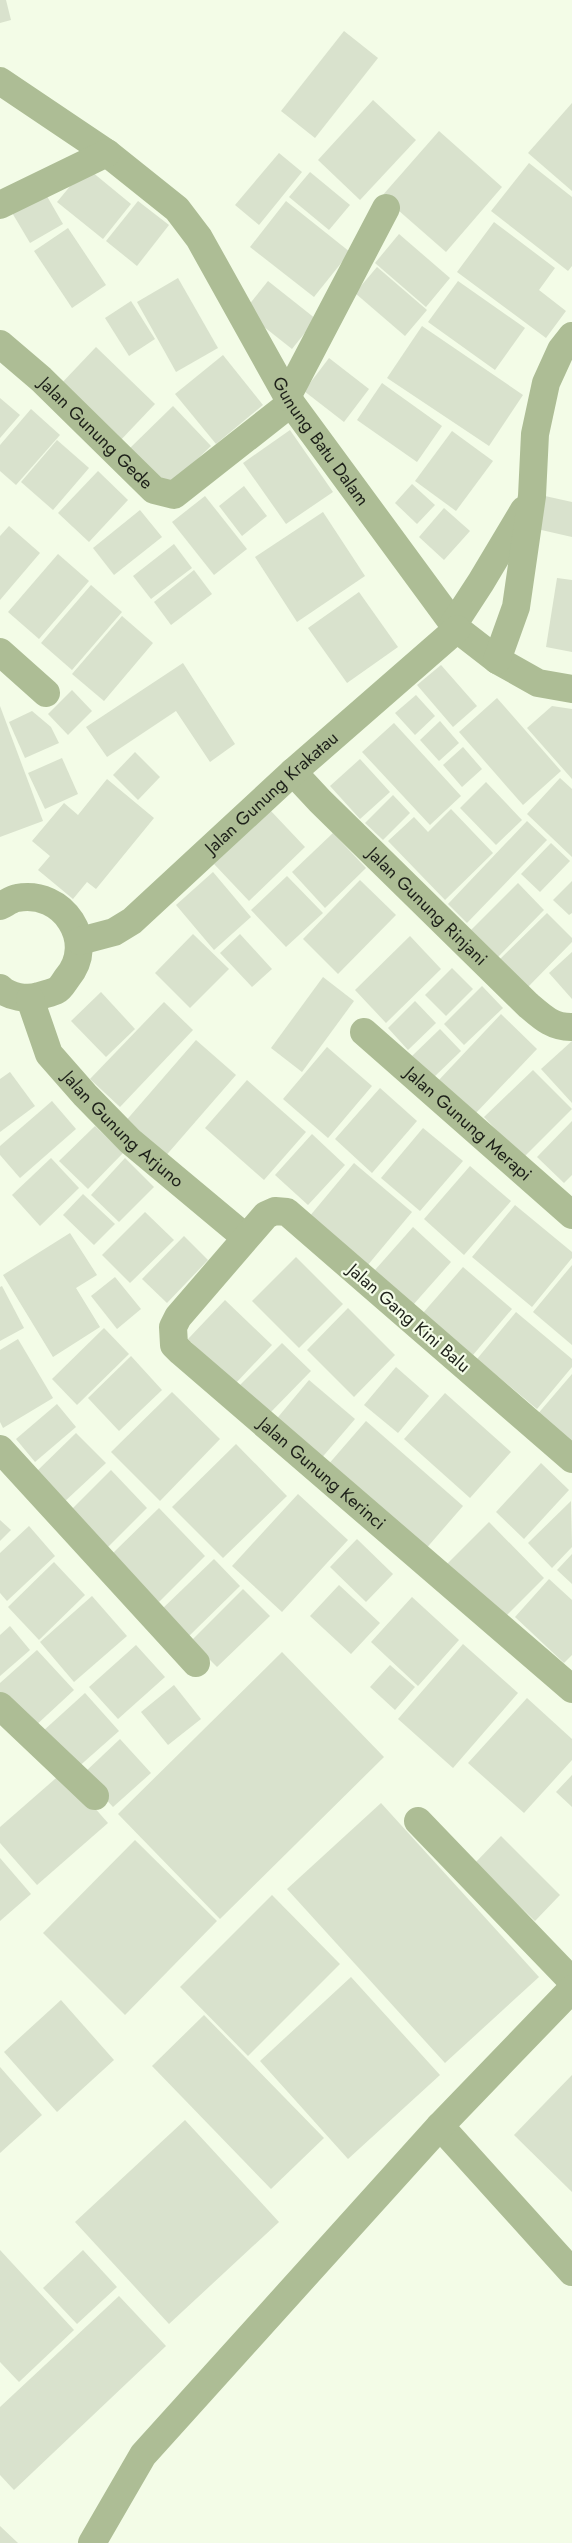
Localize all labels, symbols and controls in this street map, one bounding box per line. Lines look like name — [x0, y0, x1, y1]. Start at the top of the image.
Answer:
street label: Jalan Gunung Gede — [32, 369, 159, 495]
street label: Gunung Batu Dalam — [266, 372, 375, 511]
street label: Jalan Gunung Krakatau — [198, 725, 344, 862]
street label: Jalan Gunung Rinjani — [360, 840, 493, 971]
street label: Jalan Gunung Merapi — [398, 1059, 538, 1187]
street label: Jalan Gunung Arjuno — [55, 1064, 190, 1194]
street label: Jalan Gang Kini Balu — [340, 1256, 476, 1379]
street label: Jalan Gunung Kerinci — [251, 1410, 391, 1536]

